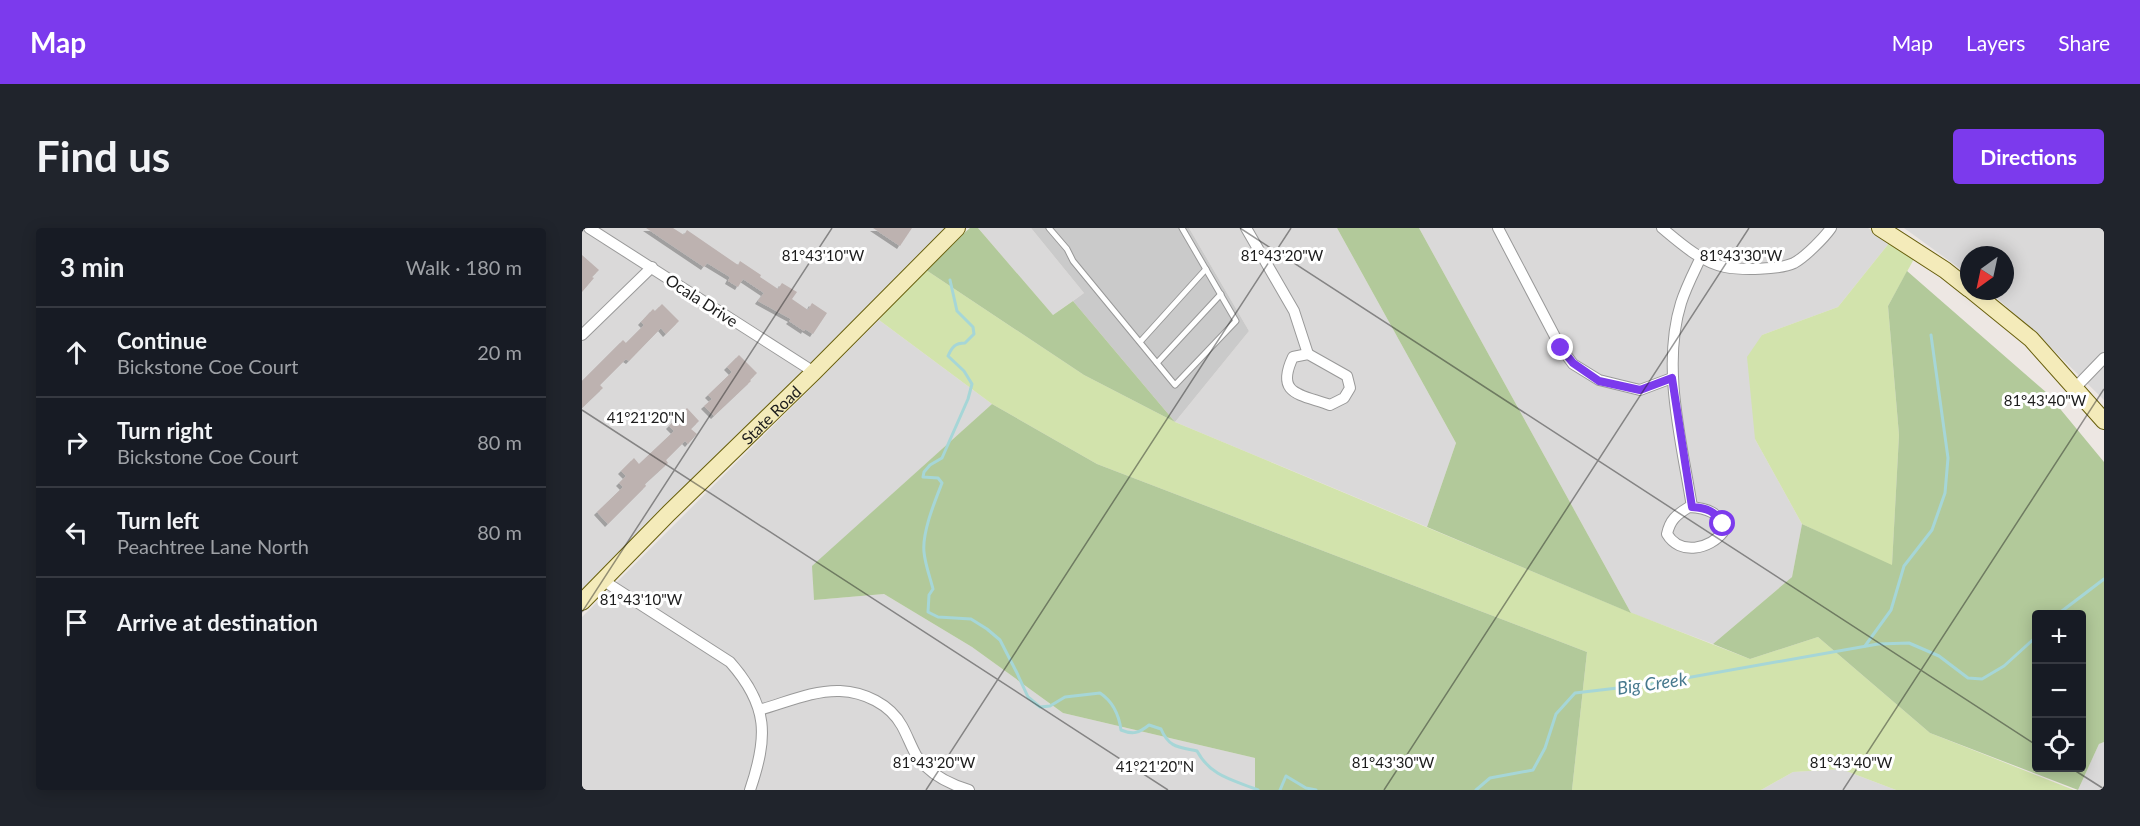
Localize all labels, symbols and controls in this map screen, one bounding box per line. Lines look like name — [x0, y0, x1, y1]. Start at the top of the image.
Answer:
text: Map — [30, 25, 86, 59]
text: Map — [1892, 30, 1933, 55]
text: Layers — [1966, 30, 2025, 55]
text: Share — [2058, 30, 2110, 55]
button: Directions — [1953, 129, 2104, 184]
text: Find us — [36, 131, 170, 181]
text: 81°43'10"W — [782, 246, 865, 264]
text: 81°43'20"W — [1241, 246, 1324, 264]
text: 81°43'30"W — [1700, 246, 1783, 264]
north arrow — [1960, 246, 2014, 300]
text: 3 min — [60, 251, 124, 283]
text: Walk · 180 m — [406, 255, 522, 279]
street label: Ocala Drive — [662, 270, 742, 330]
text: Continue — [117, 327, 207, 354]
route end — [1547, 334, 1573, 360]
icon: ahead — [60, 336, 93, 369]
text: 20 m — [477, 340, 522, 364]
text: Bickstone Coe Court — [117, 354, 298, 378]
street label: State Road — [737, 381, 804, 448]
text: 81°43'40"W — [2004, 391, 2087, 409]
text: 41°21'20"N — [607, 408, 685, 426]
text: Turn right — [117, 417, 212, 444]
icon: right — [60, 426, 93, 459]
text: 80 m — [477, 430, 522, 454]
text: Bickstone Coe Court — [117, 444, 298, 468]
text: Turn left — [117, 507, 199, 534]
route start — [1709, 510, 1735, 536]
icon: left — [60, 516, 93, 549]
text: 80 m — [477, 520, 522, 544]
text: Peachtree Lane North — [117, 534, 309, 558]
text: 81°43'10"W — [600, 590, 683, 608]
icon: arrive — [60, 606, 93, 639]
text: Arrive at destination — [117, 609, 318, 636]
map controls — [2032, 610, 2086, 772]
button: + — [2032, 610, 2086, 664]
button: − — [2032, 664, 2086, 718]
water label: Big Creek — [1616, 667, 1689, 699]
button: locate — [2032, 718, 2086, 772]
text: 81°43'20"W — [893, 753, 976, 771]
text: 81°43'30"W — [1352, 753, 1435, 771]
text: 81°43'40"W — [1810, 753, 1893, 771]
text: 41°21'20"N — [1116, 757, 1194, 775]

